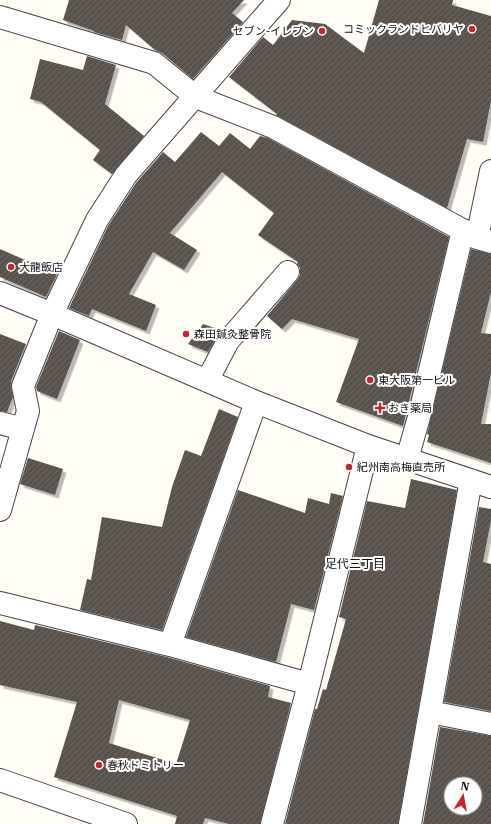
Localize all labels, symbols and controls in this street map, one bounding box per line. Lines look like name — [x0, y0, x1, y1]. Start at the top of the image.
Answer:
place label: コミックランドヒバリヤ — [343, 22, 464, 36]
place label: セブン-イレブン — [233, 24, 314, 38]
marker: コミックランドヒバリヤ — [467, 24, 477, 34]
marker: セブン-イレブン — [317, 26, 327, 36]
place label: 大龍飯店 — [19, 260, 63, 274]
marker: 大龍飯店 — [6, 262, 16, 272]
place label: 森田鍼灸整骨院 — [194, 327, 271, 341]
marker: 森田鍼灸整骨院 — [181, 329, 191, 339]
place label: 東大阪第一ビル — [378, 373, 455, 387]
marker: 東大阪第一ビル — [365, 375, 375, 385]
place label: おき薬局 — [388, 401, 432, 415]
marker: おき薬局 — [375, 403, 385, 413]
place label: 紀州南高梅直売所 — [357, 460, 446, 474]
marker: 紀州南高梅直売所 — [344, 462, 354, 472]
district label: 足代三丁目 — [325, 556, 385, 571]
place label: 春秋ドミトリー — [107, 758, 184, 772]
marker: 春秋ドミトリー — [94, 760, 104, 770]
north arrow — [443, 776, 483, 816]
text: N — [459, 778, 471, 794]

